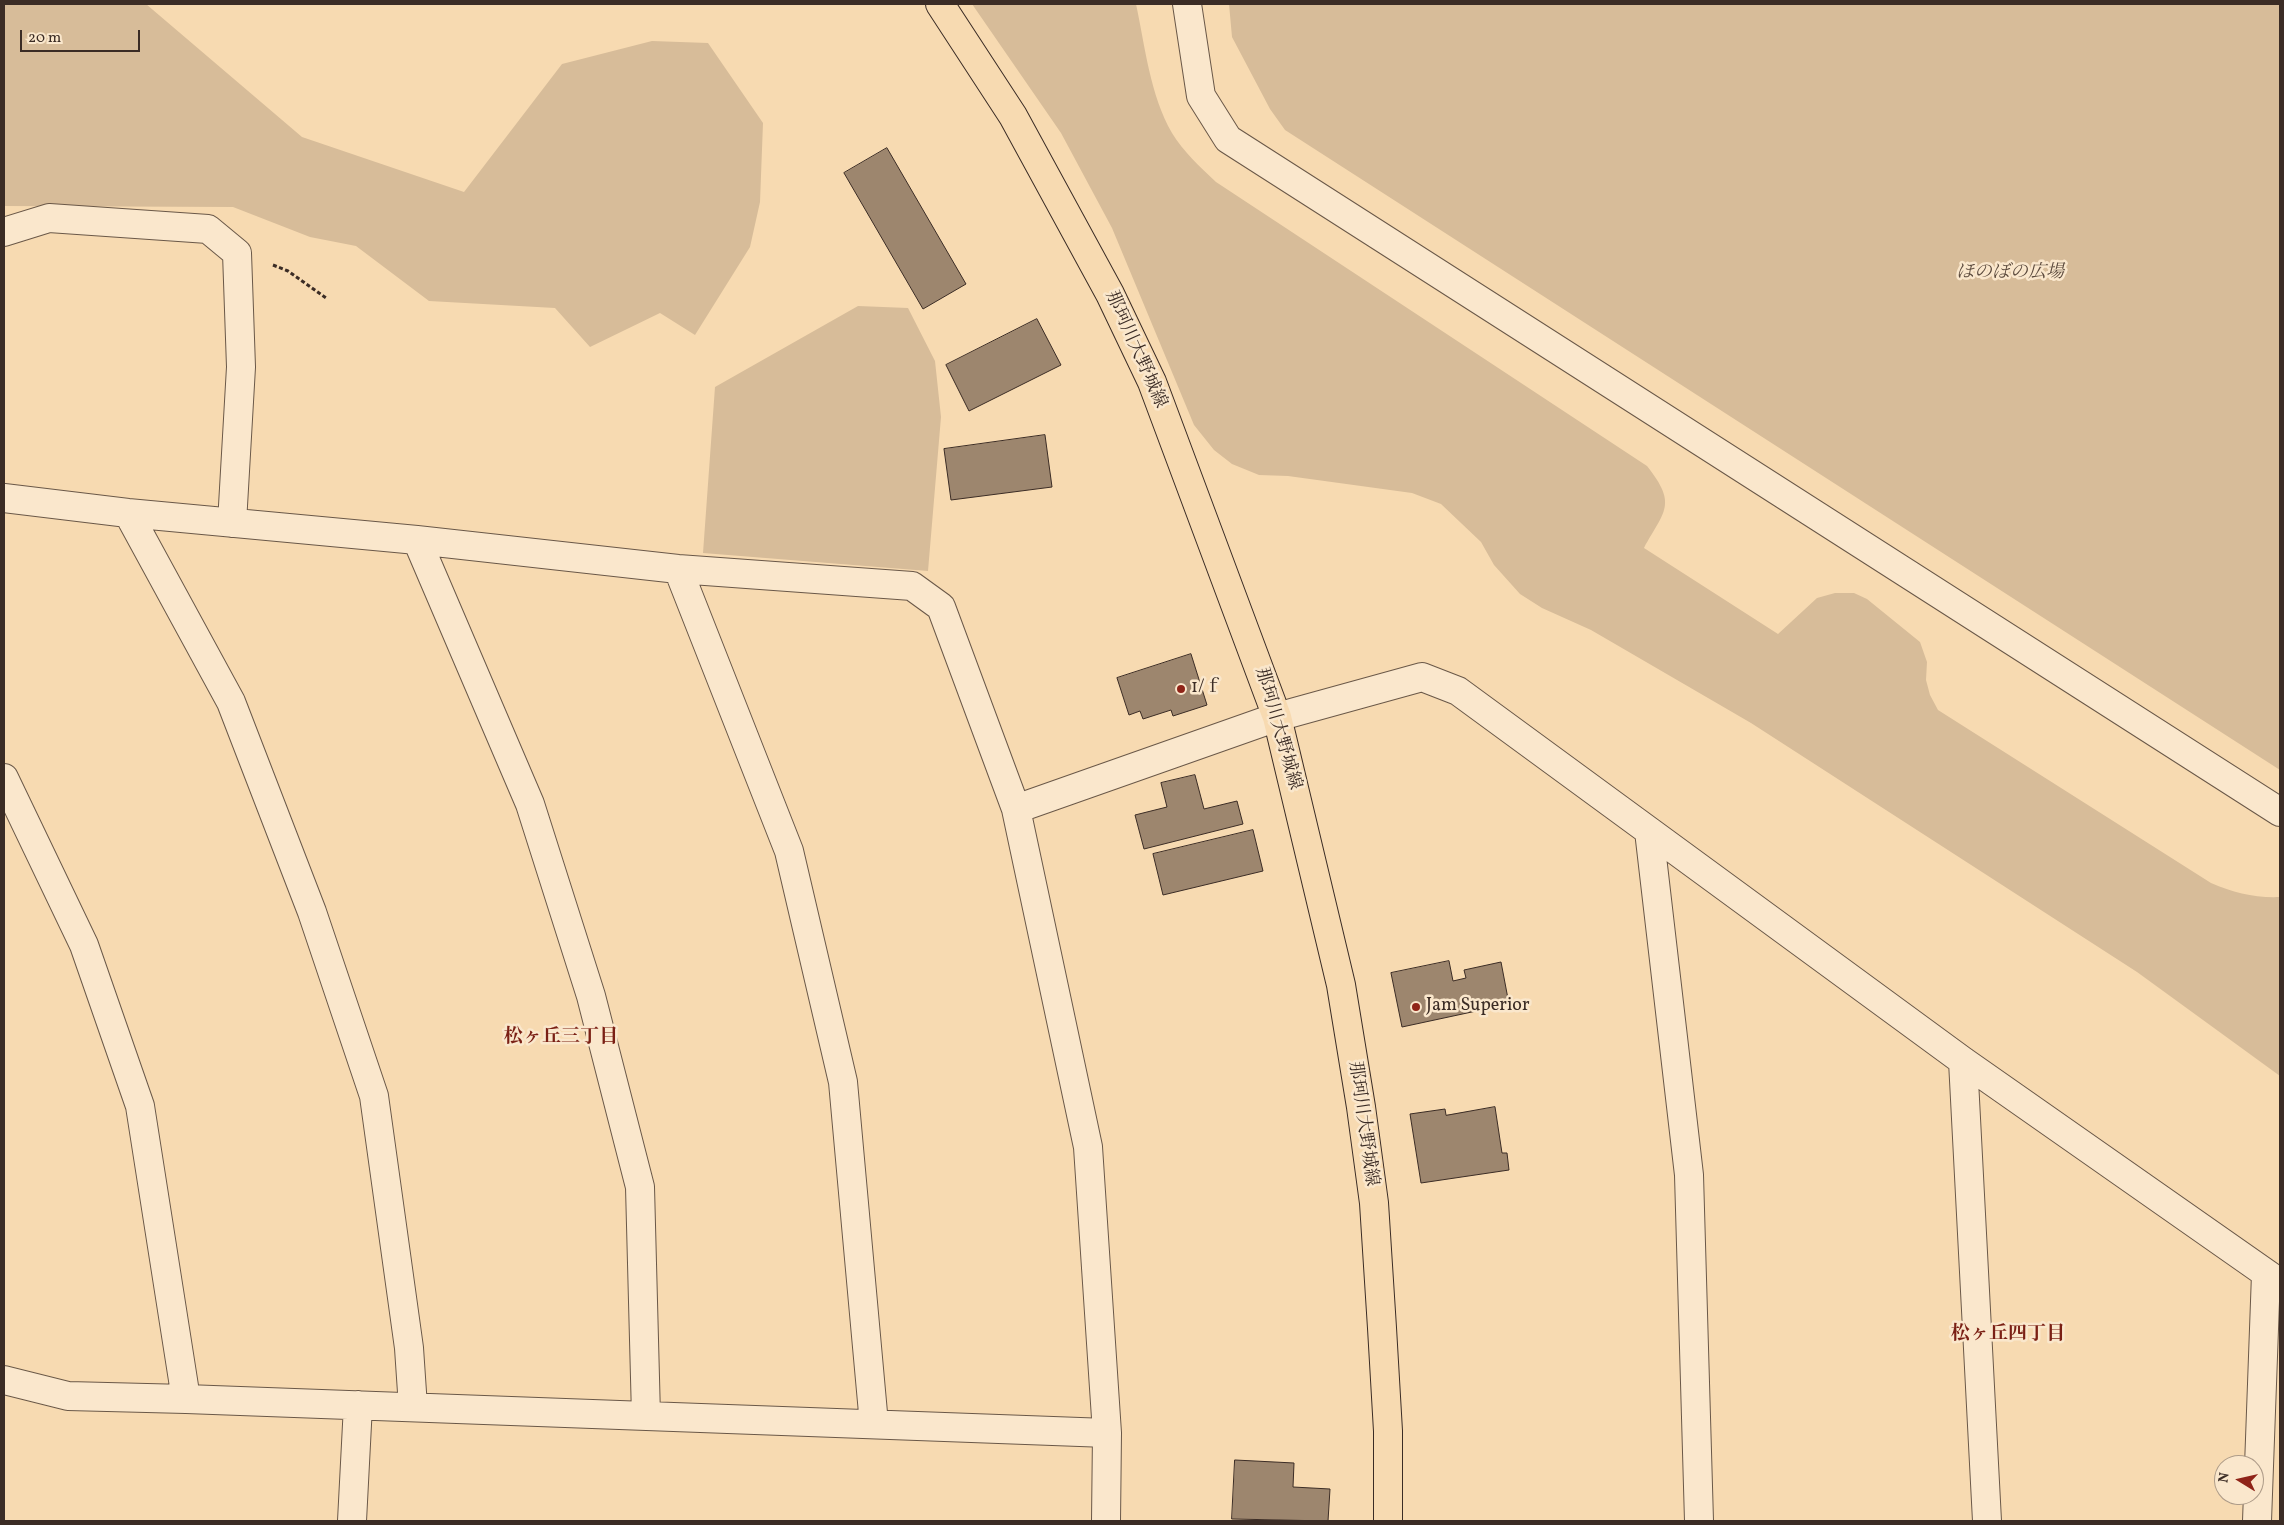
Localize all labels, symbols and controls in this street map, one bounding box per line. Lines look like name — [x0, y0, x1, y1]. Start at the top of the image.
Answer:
scale bar — [22, 20, 142, 52]
text: 20 m — [28, 28, 61, 49]
park label: ほのぼの広場 — [1956, 263, 2064, 285]
street label: 那珂川大野城線 — [1100, 288, 1170, 412]
street label: 那珂川大野城線 — [1249, 665, 1305, 793]
place label: 1/ｆ — [1191, 678, 1223, 700]
marker: 1/ｆ — [1175, 683, 1187, 695]
place label: Jam Superior — [1426, 996, 1529, 1018]
marker: Jam Superior — [1410, 1001, 1422, 1013]
district label: 松ヶ丘三丁目 — [504, 1028, 618, 1050]
street label: 那珂川大野城線 — [1343, 1060, 1381, 1188]
district label: 松ヶ丘四丁目 — [1951, 1325, 2065, 1347]
north arrow — [2214, 1455, 2264, 1505]
text: N — [2214, 1471, 2235, 1484]

